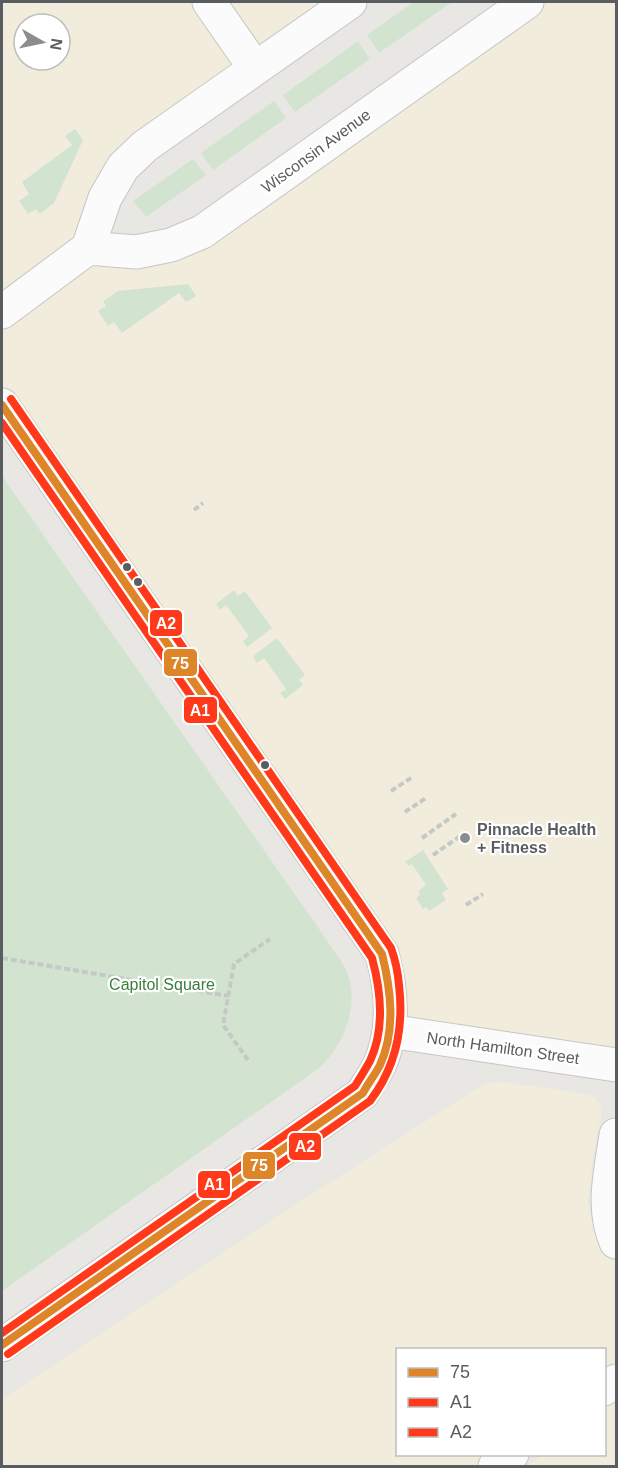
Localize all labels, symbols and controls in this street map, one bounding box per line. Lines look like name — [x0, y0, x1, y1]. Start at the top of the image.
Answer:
north arrow — [12, 12, 72, 72]
text: N — [47, 37, 66, 51]
street label: Wisconsin Avenue — [258, 106, 374, 196]
unlabelled marker — [121, 561, 133, 573]
unlabelled marker — [132, 576, 144, 588]
line badge: A2 — [149, 609, 183, 637]
text: A2 — [156, 615, 176, 632]
line badge: 75 — [163, 648, 198, 677]
text: 75 — [171, 655, 189, 672]
line badge: A1 — [183, 696, 218, 724]
text: A1 — [190, 702, 210, 719]
unlabelled marker — [259, 759, 271, 771]
place label: Pinnacle Health + Fitness — [477, 821, 596, 856]
marker: Pinnacle Health + Fitness — [458, 831, 472, 845]
park label: Capitol Square — [109, 976, 215, 993]
street label: North Hamilton Street — [426, 1029, 581, 1067]
line badge: A2 — [288, 1132, 322, 1161]
text: A2 — [295, 1138, 315, 1155]
line badge: 75 — [242, 1151, 276, 1180]
text: 75 — [250, 1157, 268, 1174]
line badge: A1 — [197, 1170, 231, 1199]
text: A1 — [204, 1176, 224, 1193]
legend — [396, 1348, 606, 1456]
text: 75 — [450, 1362, 470, 1382]
text: A1 — [450, 1392, 472, 1412]
text: A2 — [450, 1422, 472, 1442]

